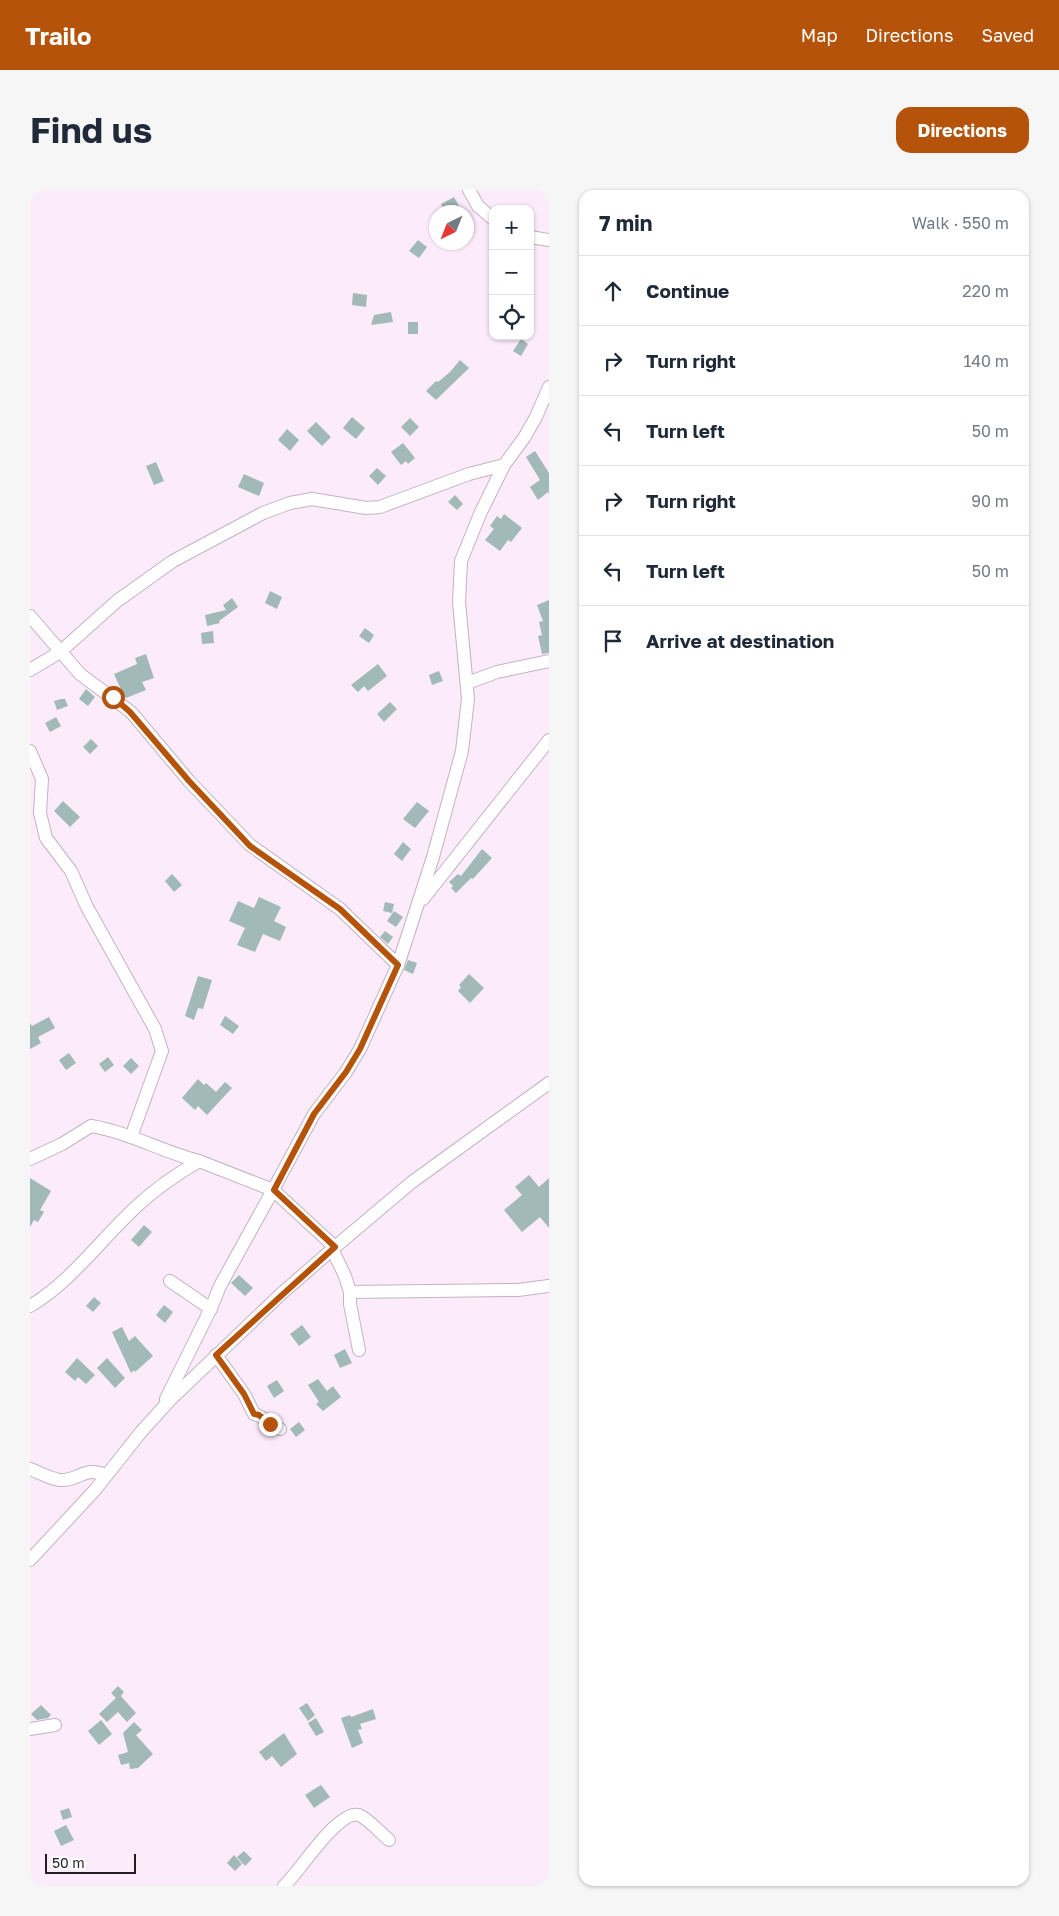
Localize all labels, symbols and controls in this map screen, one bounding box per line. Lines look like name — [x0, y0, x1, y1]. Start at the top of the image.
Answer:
text: Trailo — [25, 21, 91, 50]
text: Map — [801, 24, 837, 46]
text: Directions — [865, 24, 953, 46]
text: Saved — [981, 24, 1034, 46]
button: Directions — [896, 107, 1029, 153]
text: Find us — [30, 109, 152, 151]
north arrow — [429, 205, 474, 250]
map controls — [489, 205, 534, 340]
button: + — [489, 205, 534, 250]
text: 7 min — [599, 210, 653, 236]
text: Walk · 550 m — [912, 213, 1009, 233]
button: − — [489, 250, 534, 295]
icon: ahead — [599, 277, 627, 305]
text: Continue — [646, 279, 729, 302]
text: 220 m — [962, 281, 1009, 301]
button: locate — [489, 295, 534, 340]
icon: right — [599, 347, 627, 375]
text: Turn right — [646, 349, 736, 372]
text: 140 m — [963, 351, 1009, 371]
icon: left — [599, 417, 627, 445]
text: Turn left — [646, 419, 725, 442]
text: 50 m — [972, 421, 1009, 441]
icon: right — [599, 487, 627, 515]
text: Turn right — [646, 489, 736, 512]
text: 90 m — [971, 491, 1009, 511]
icon: left — [599, 557, 627, 585]
text: Turn left — [646, 559, 725, 582]
text: 50 m — [972, 561, 1009, 581]
icon: arrive — [599, 627, 627, 655]
text: Arrive at destination — [646, 629, 834, 652]
route start — [102, 686, 125, 709]
route end — [259, 1413, 282, 1436]
scale bar — [45, 1851, 136, 1874]
text: 50 m — [52, 1854, 85, 1871]

